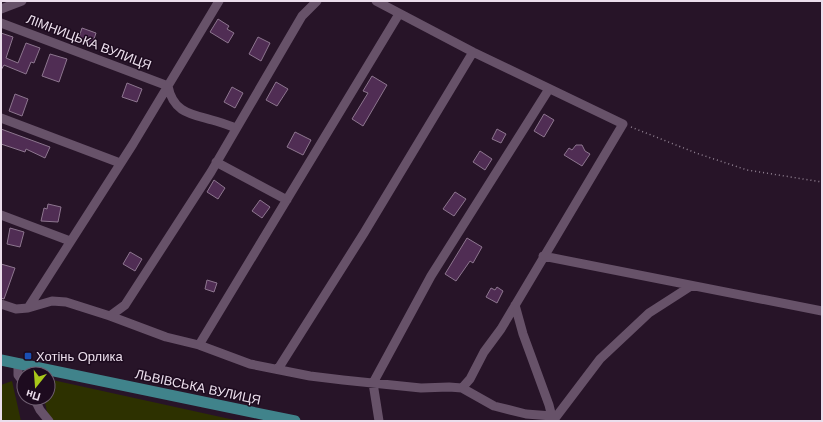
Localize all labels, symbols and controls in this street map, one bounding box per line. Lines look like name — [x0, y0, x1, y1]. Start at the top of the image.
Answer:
street label: ЛІМНИЦЬКА ВУЛИЦЯ — [24, 10, 154, 74]
place label: Хотінь Орлика — [36, 348, 123, 365]
marker: Хотінь Орлика — [23, 351, 33, 361]
street label: ЛЬВІВСЬКА ВУЛИЦЯ — [134, 365, 262, 409]
north arrow — [16, 366, 56, 406]
text: Пн — [24, 387, 42, 404]

